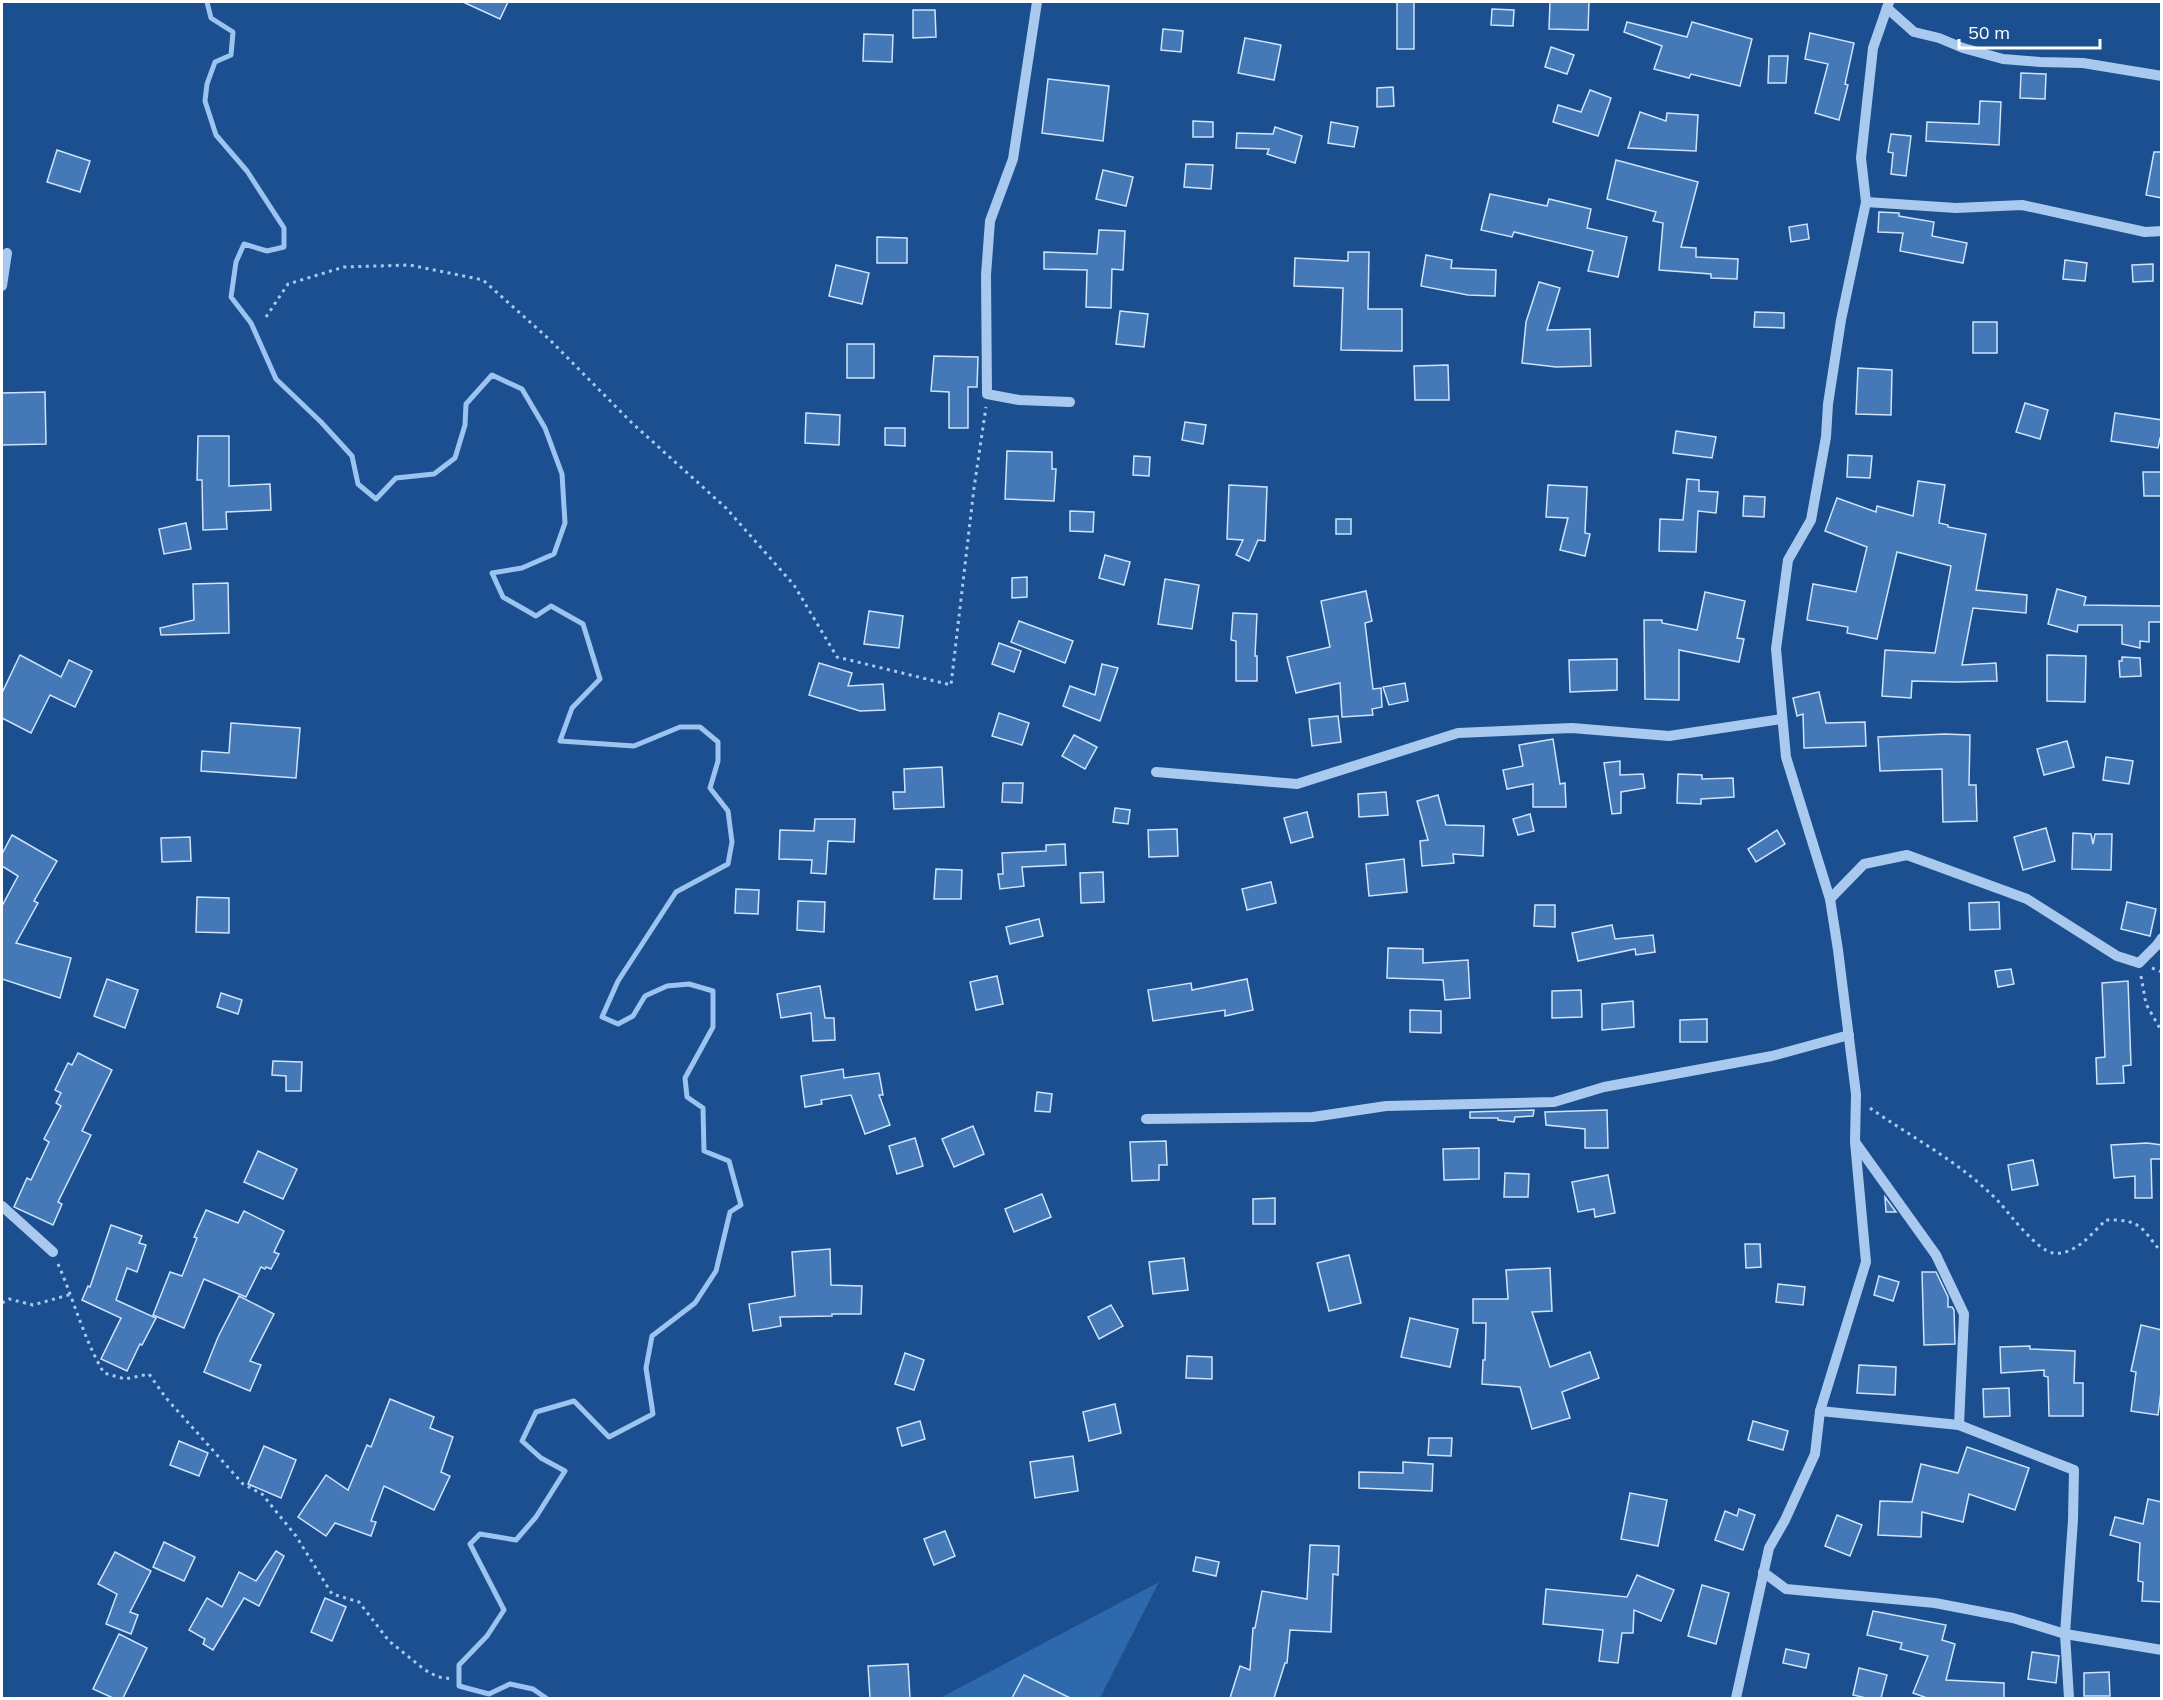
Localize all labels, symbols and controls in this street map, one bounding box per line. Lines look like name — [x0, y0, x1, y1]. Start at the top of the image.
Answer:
scale bar — [1959, 12, 2100, 50]
text: 50 m — [1968, 21, 2010, 44]

